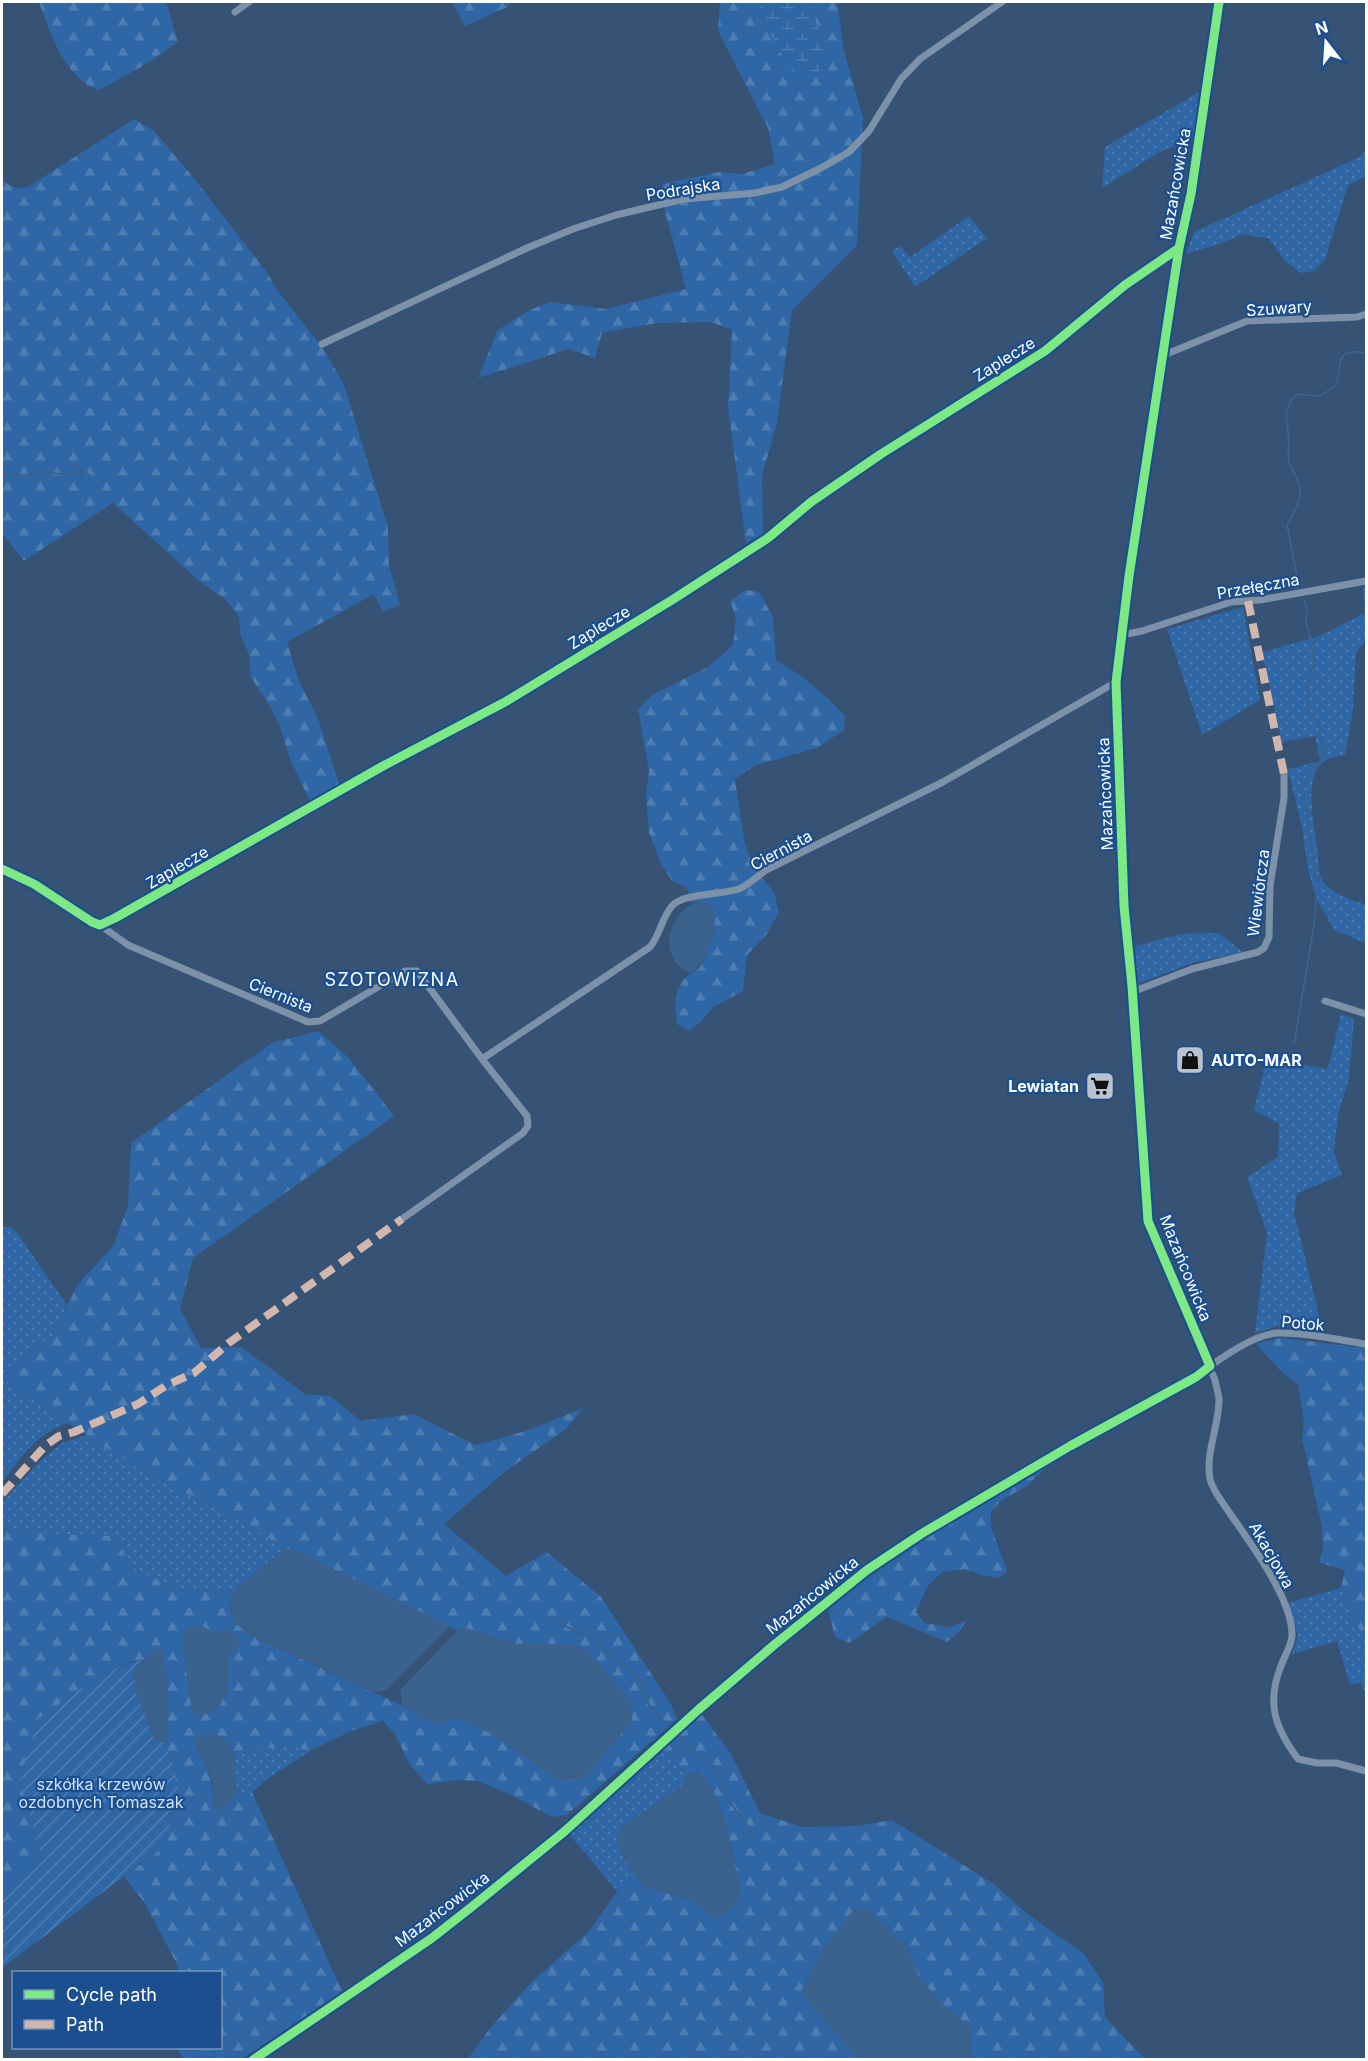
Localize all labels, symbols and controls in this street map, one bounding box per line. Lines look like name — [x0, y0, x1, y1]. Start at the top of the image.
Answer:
north arrow — [1296, 12, 1356, 72]
text: N — [1313, 16, 1330, 39]
street label: Mazańcowicka — [1155, 127, 1195, 241]
street label: Podrajska — [645, 173, 721, 205]
street label: Szuwary — [1245, 296, 1313, 320]
street label: Zaplecze — [969, 332, 1039, 386]
street label: Przełęczna — [1215, 569, 1301, 603]
street label: Zaplecze — [564, 601, 634, 653]
street label: Mazańcowicka — [1093, 737, 1117, 851]
street label: Ciernista — [747, 825, 815, 875]
street label: Zaplecze — [142, 841, 212, 893]
street label: Wiewiórcza — [1243, 848, 1273, 938]
district label: SZOTOWIZNA — [324, 969, 460, 990]
street label: Ciernista — [246, 973, 316, 1017]
shop icon: AUTO-MAR — [1174, 1044, 1206, 1076]
place label: AUTO-MAR — [1211, 1050, 1302, 1070]
supermarket icon: Lewiatan — [1084, 1070, 1116, 1102]
place label: Lewiatan — [1008, 1076, 1079, 1096]
street label: Mazańcowicka — [1156, 1212, 1216, 1324]
street label: Potok — [1281, 1311, 1326, 1335]
street label: Akacjowa — [1245, 1518, 1299, 1592]
street label: Mazańcowicka — [762, 1552, 862, 1638]
park label: szkółka krzewów ozdobnych Tomaszak — [19, 1774, 184, 1812]
street label: Mazańcowicka — [391, 1867, 493, 1951]
legend — [12, 1971, 222, 2049]
text: Cycle path — [66, 1984, 157, 2005]
text: Path — [66, 2014, 104, 2035]

